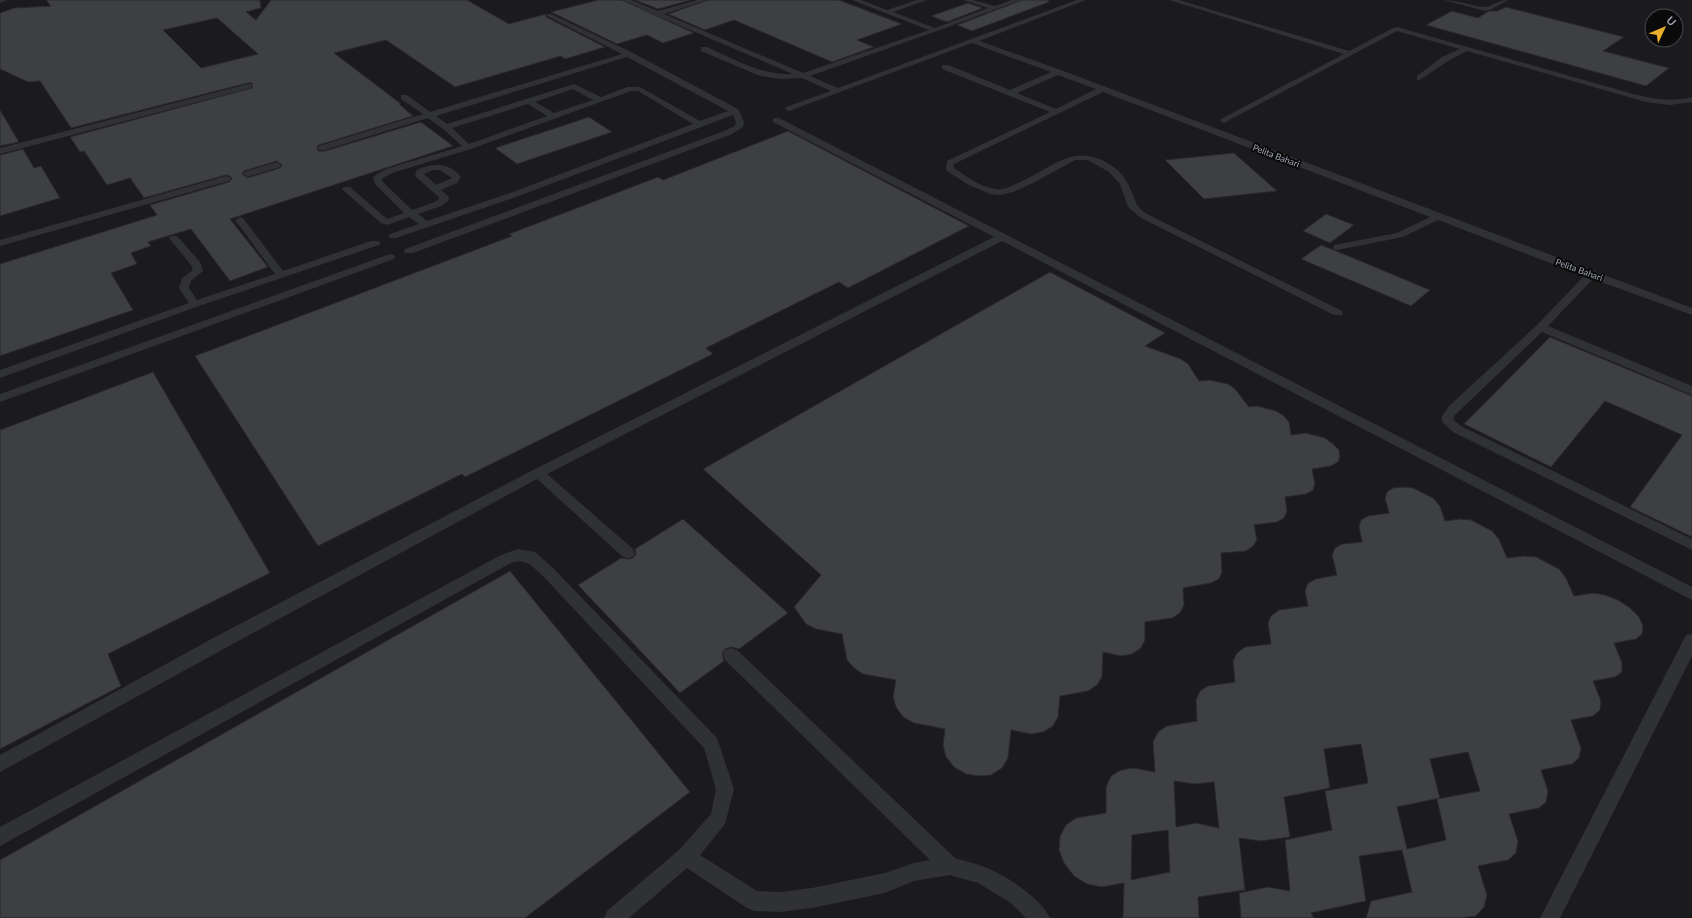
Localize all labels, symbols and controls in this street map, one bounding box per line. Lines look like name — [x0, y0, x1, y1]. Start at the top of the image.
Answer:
north arrow — [1644, 8, 1684, 48]
text: U — [1664, 13, 1679, 28]
street label: Pelita Bahari — [1251, 142, 1301, 170]
street label: Pelita Bahari — [1554, 256, 1604, 283]

